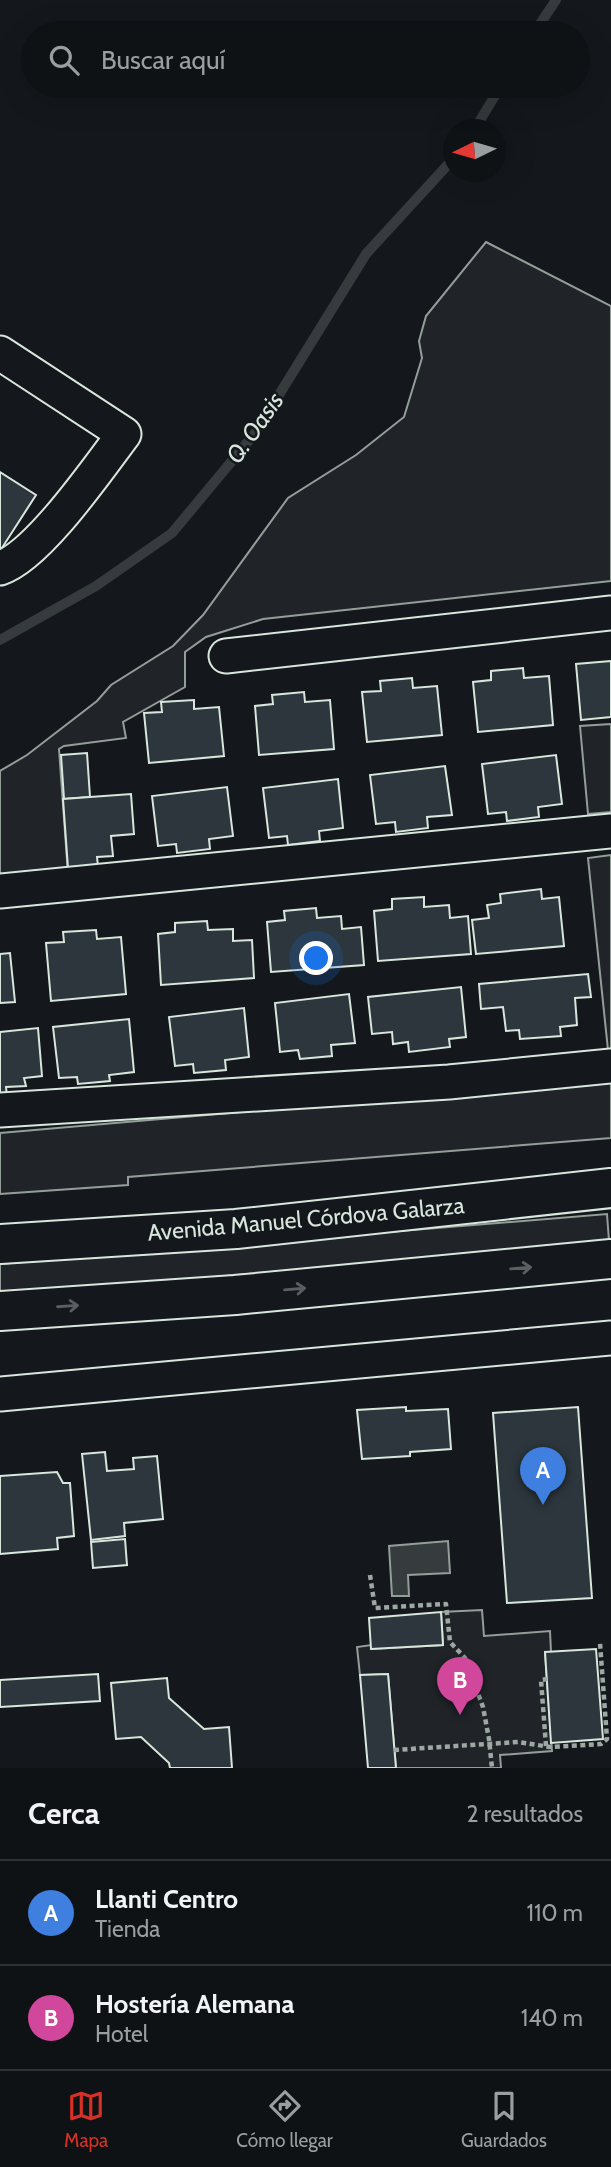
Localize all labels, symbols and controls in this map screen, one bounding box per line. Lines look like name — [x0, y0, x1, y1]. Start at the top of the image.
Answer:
search box — [21, 21, 590, 98]
icon: search — [45, 41, 83, 79]
text: Buscar aquí — [101, 44, 225, 76]
north arrow — [443, 119, 506, 182]
water label: Q. Oasis — [220, 387, 289, 469]
your location — [299, 941, 333, 975]
street label: Avenida Manuel Córdova Galarza — [146, 1191, 466, 1247]
one-way arrow — [510, 1261, 532, 1274]
one-way arrow — [283, 1282, 306, 1295]
one-way arrow — [56, 1300, 79, 1313]
pin: A — [520, 1447, 566, 1505]
pin: B — [437, 1657, 483, 1715]
text: Cerca — [28, 1795, 100, 1832]
text: 2 resultados — [466, 1800, 583, 1828]
text: Llanti Centro — [95, 1883, 238, 1915]
text: A — [44, 1899, 58, 1927]
text: 110 m — [527, 1899, 583, 1927]
text: Tienda — [95, 1915, 160, 1943]
text: Hostería Alemana — [95, 1988, 294, 2020]
text: B — [44, 2004, 58, 2032]
text: 140 m — [521, 2004, 583, 2032]
text: Hotel — [95, 2020, 148, 2048]
tab: Mapa — [64, 2087, 108, 2152]
tab: Cómo llegar — [236, 2087, 333, 2152]
tab: Guardados — [461, 2087, 547, 2152]

